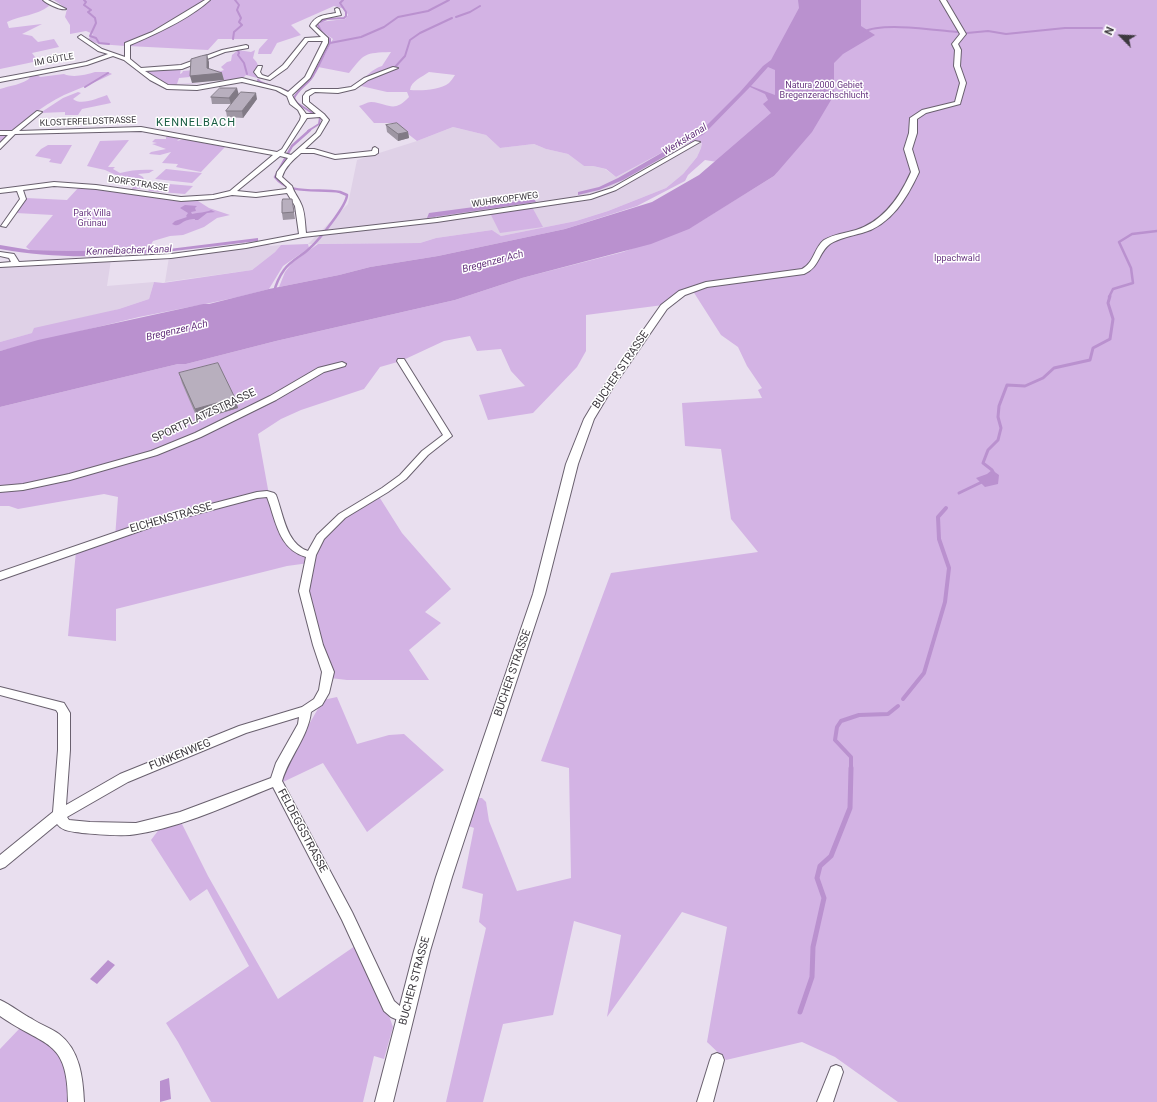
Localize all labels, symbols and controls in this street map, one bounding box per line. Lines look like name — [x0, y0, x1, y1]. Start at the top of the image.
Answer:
north arrow — [1101, 16, 1141, 56]
text: N — [1102, 25, 1117, 37]
street label: IM GÜTLE — [33, 51, 75, 69]
park label: Natura 2000 Gebiet Bregenzerachschlucht — [780, 81, 868, 102]
street label: KLOSTERFELDSTRASSE — [40, 115, 136, 129]
district label: KENNELBACH — [156, 116, 236, 130]
water label: Werkskanal — [661, 122, 709, 158]
street label: DORFSTRASSE — [107, 174, 169, 194]
street label: WUHRKOPFWEG — [471, 190, 539, 210]
park label: Park Villa Grünau — [73, 209, 111, 230]
water label: Kennelbacher Kanal — [86, 244, 172, 258]
water label: Bregenzer Ach — [461, 248, 525, 276]
park label: Ippachwald — [934, 254, 980, 264]
water label: Bregenzer Ach — [145, 318, 209, 344]
street label: BUCHER STRASSE — [590, 329, 652, 411]
street label: SPORTPLATZSTRASSE — [150, 386, 258, 446]
street label: EICHENSTRASSE — [128, 500, 214, 536]
street label: BUCHER STRASSE — [492, 628, 534, 718]
street label: FUNKENWEG — [147, 737, 213, 773]
street label: FELDEGGSTRASSE — [274, 787, 330, 875]
street label: BUCHER STRASSE — [397, 935, 433, 1027]

